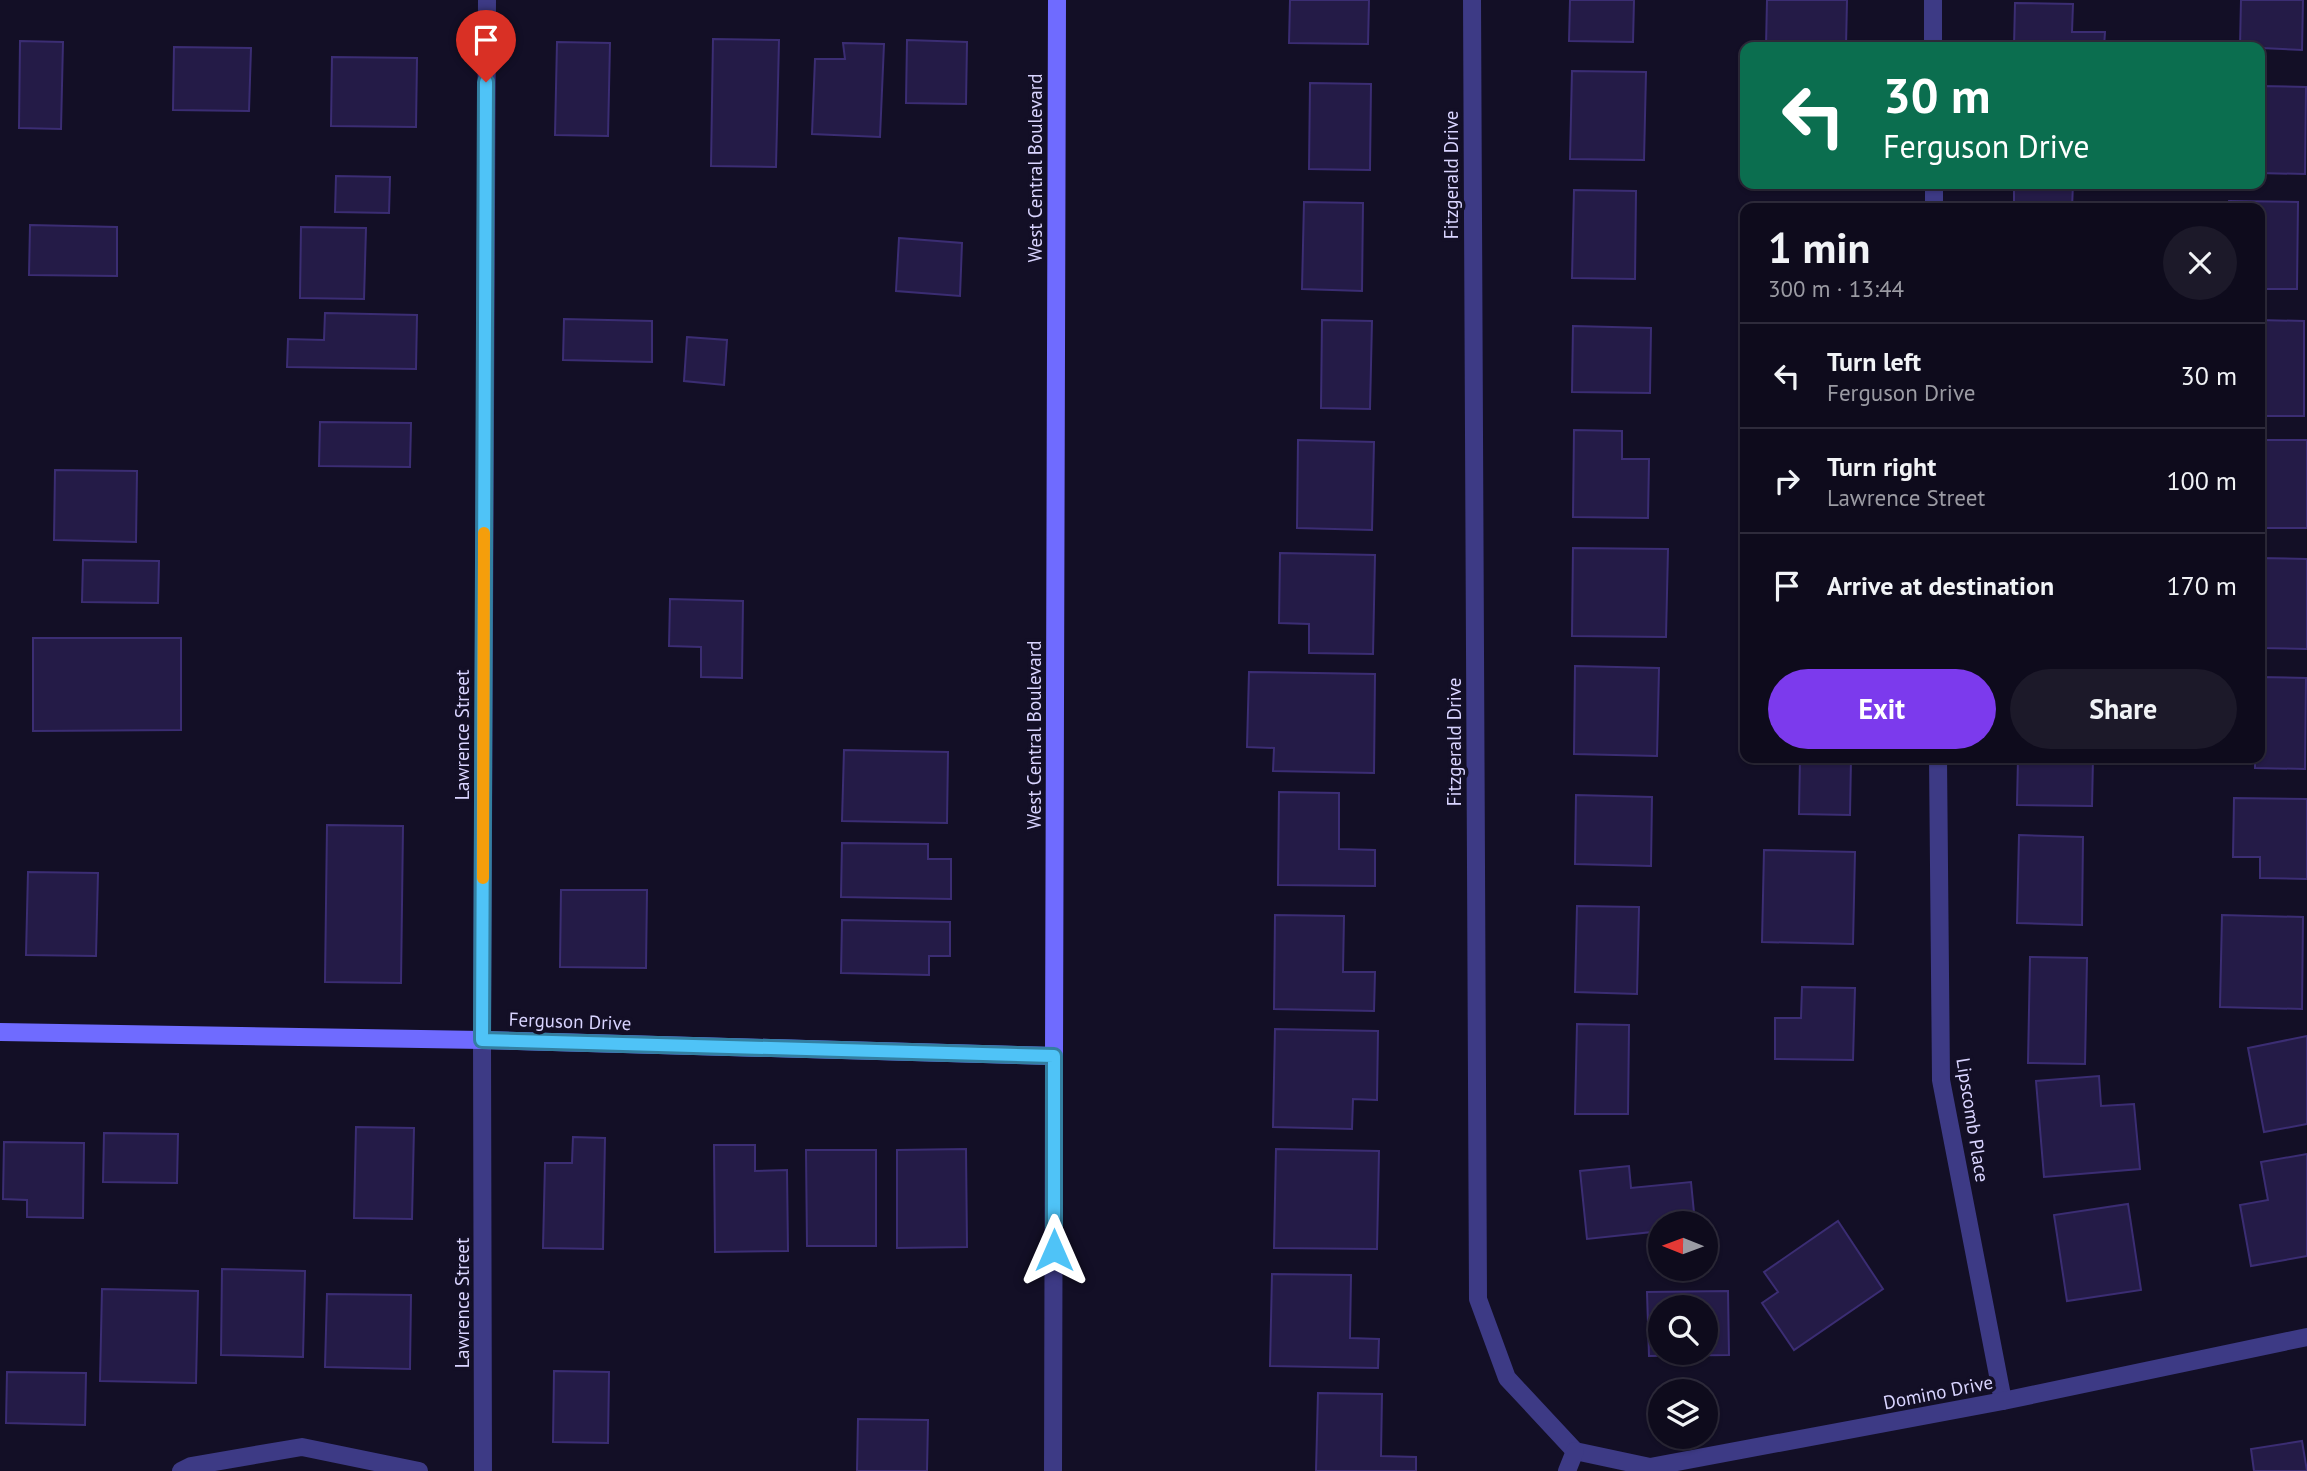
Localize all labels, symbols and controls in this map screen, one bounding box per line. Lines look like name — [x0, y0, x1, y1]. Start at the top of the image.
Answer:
pin — [456, 10, 516, 82]
icon: arrive — [467, 21, 505, 59]
text: 30 m — [1883, 63, 1990, 127]
icon: left — [1768, 70, 1859, 161]
street label: West Central Boulevard — [1023, 74, 1047, 262]
street label: Fitzgerald Drive — [1439, 111, 1463, 239]
text: Ferguson Drive — [1883, 125, 2090, 167]
text: 1 min — [1768, 220, 1870, 275]
button: close — [2163, 226, 2237, 300]
text: 300 m · 13:44 — [1768, 274, 1904, 303]
text: Turn left — [1827, 345, 1921, 378]
icon: left — [1768, 357, 1806, 395]
text: 30 m — [2181, 359, 2237, 392]
text: Ferguson Drive — [1827, 378, 1975, 407]
text: Turn right — [1827, 450, 1936, 483]
icon: right — [1768, 462, 1806, 500]
text: 100 m — [2166, 464, 2237, 497]
text: Lawrence Street — [1827, 483, 1985, 512]
icon: arrive — [1768, 567, 1806, 605]
text: Arrive at destination — [1827, 569, 2054, 602]
text: 170 m — [2166, 569, 2237, 602]
street label: West Central Boulevard — [1022, 641, 1046, 829]
street label: Lawrence Street — [450, 669, 474, 800]
button: Exit — [1768, 669, 1996, 749]
button: Share — [2010, 669, 2237, 749]
street label: Fitzgerald Drive — [1442, 678, 1466, 806]
street label: Ferguson Drive — [508, 1007, 632, 1035]
street label: Lipscomb Place — [1951, 1056, 1995, 1184]
north arrow — [1648, 1211, 1718, 1281]
map controls — [1648, 1211, 1718, 1449]
position arrow — [1017, 1213, 1091, 1287]
street label: Lawrence Street — [450, 1237, 474, 1368]
button: search — [1648, 1295, 1718, 1365]
street label: Domino Drive — [1881, 1370, 1995, 1414]
button: layers — [1648, 1379, 1718, 1449]

